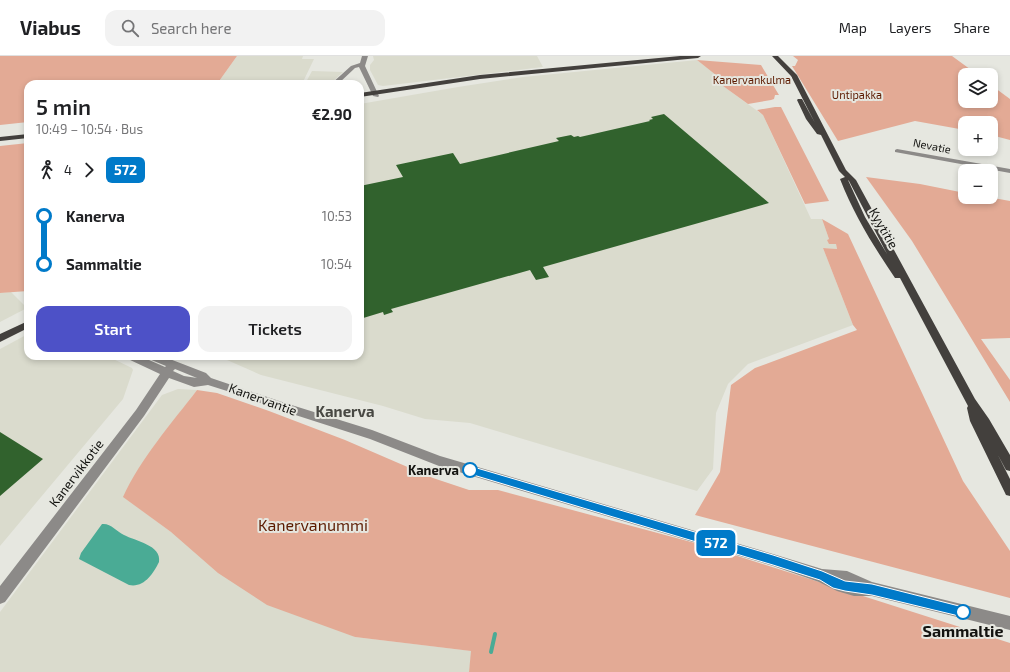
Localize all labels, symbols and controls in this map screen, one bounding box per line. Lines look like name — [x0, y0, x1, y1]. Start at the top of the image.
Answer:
search box — [105, 10, 385, 46]
text: Viabus — [20, 16, 81, 39]
icon: search — [119, 17, 141, 39]
text: Search here — [151, 19, 231, 37]
text: Map — [839, 19, 867, 36]
text: Layers — [889, 19, 931, 36]
text: Share — [953, 19, 990, 36]
map controls — [958, 68, 998, 204]
button: layers — [958, 68, 998, 108]
park label: Kanervankulma — [713, 73, 791, 86]
park label: Untipakka — [832, 88, 882, 101]
text: 5 min — [36, 93, 91, 119]
text: €2.90 — [312, 105, 352, 123]
button: + — [958, 116, 998, 156]
text: 10:49 – 10:54 · Bus — [36, 121, 143, 137]
street label: Nevatie — [912, 135, 952, 156]
icon: walk — [36, 159, 58, 181]
icon: forward — [78, 159, 100, 181]
text: 572 — [114, 161, 137, 178]
text: 4 — [64, 162, 72, 178]
button: − — [958, 164, 998, 204]
street label: Kyytitie — [866, 205, 902, 251]
text: Kanerva — [66, 207, 125, 225]
text: 10:53 — [322, 208, 352, 224]
text: Sammaltie — [66, 255, 142, 273]
text: 10:54 — [321, 256, 352, 272]
button: Start — [36, 306, 190, 352]
button: Tickets — [198, 306, 352, 352]
street label: Kanervantie — [227, 379, 299, 419]
district label: Kanerva — [316, 402, 374, 420]
street label: Kanervikkotie — [45, 436, 107, 510]
place label: Kanerva — [408, 462, 459, 478]
marker: Kanerva — [462, 462, 478, 478]
park label: Kanervanummi — [258, 515, 368, 534]
line badge: 572 — [693, 530, 739, 556]
text: 572 — [704, 534, 728, 551]
marker: Sammaltie — [955, 604, 971, 620]
place label: Sammaltie — [923, 621, 1003, 640]

